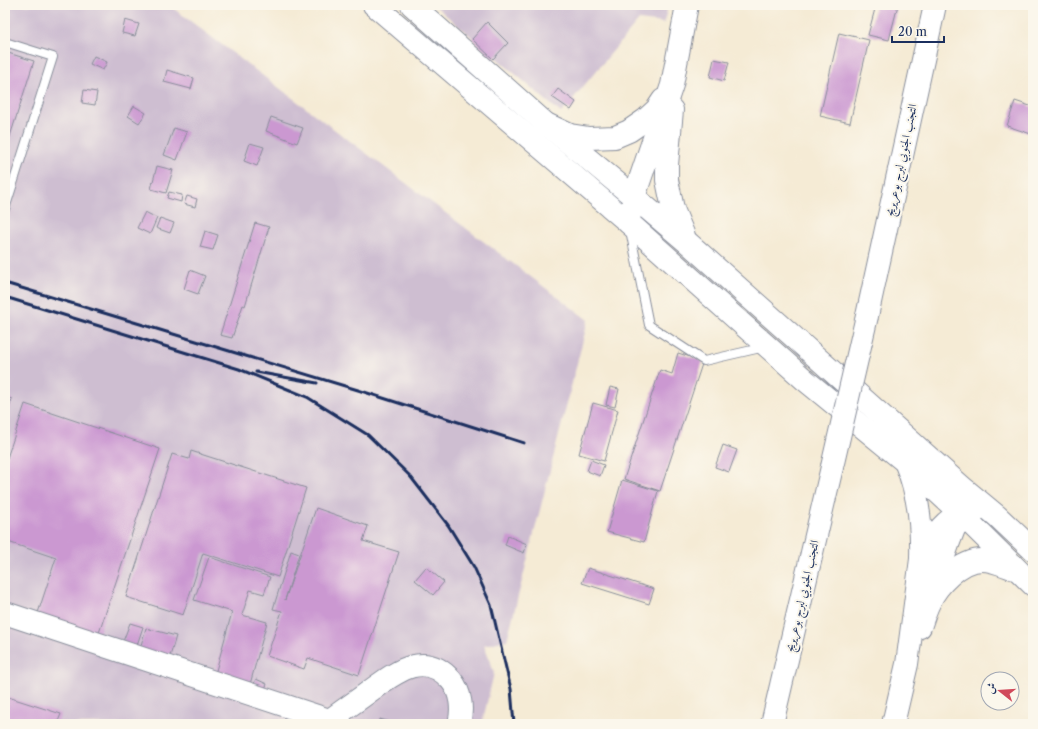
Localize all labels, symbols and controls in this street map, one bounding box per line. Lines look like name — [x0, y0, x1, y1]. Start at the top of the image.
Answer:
scale bar — [892, 18, 944, 44]
text: 20 m — [898, 24, 927, 39]
street label: التجنب الجنوبي لبرج بوعريريج — [881, 102, 924, 218]
street label: التجنب الجنوبي لبرج بوعريريج — [781, 538, 826, 654]
north arrow — [980, 671, 1020, 711]
text: ش — [982, 681, 999, 695]

